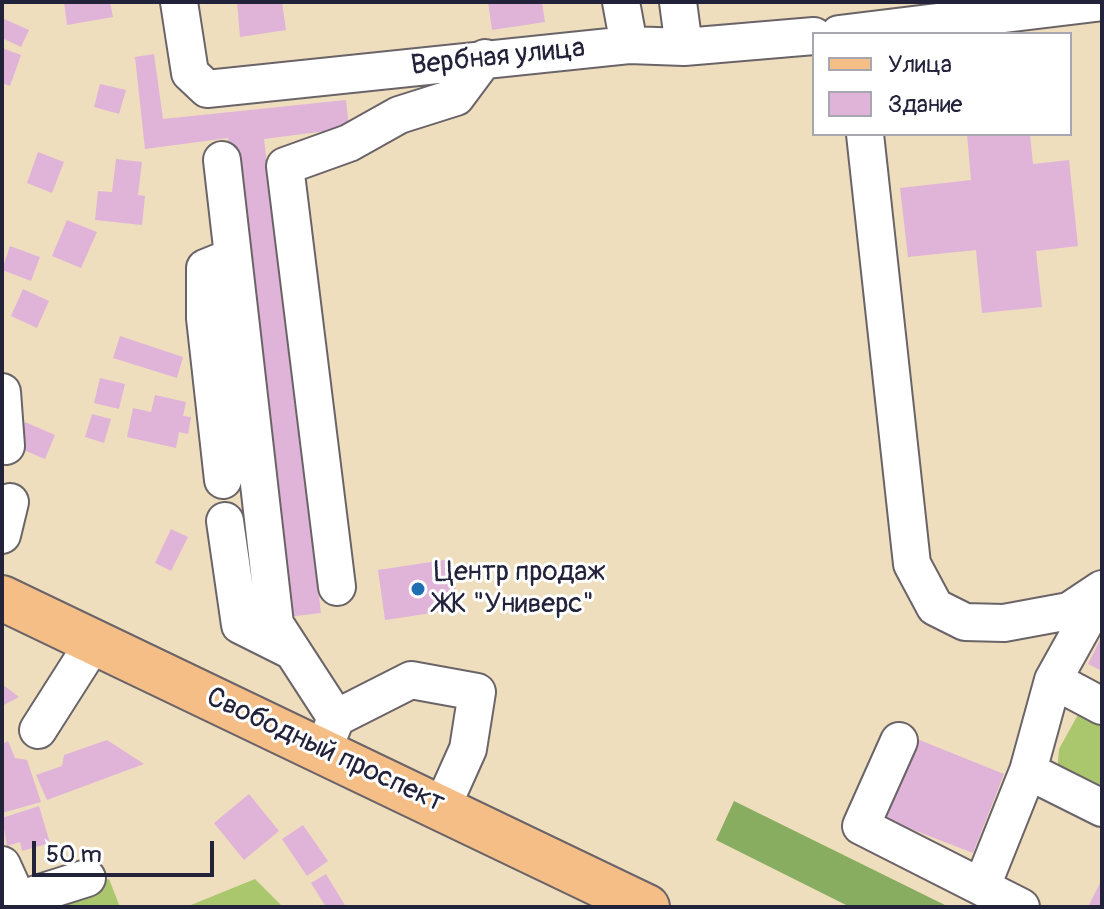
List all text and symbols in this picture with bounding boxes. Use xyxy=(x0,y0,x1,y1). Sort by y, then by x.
street label: Вербная улица xyxy=(409,32,587,84)
legend xyxy=(812,32,1072,136)
text: Улица xyxy=(888,50,952,79)
text: Здание xyxy=(888,90,962,119)
place label: Центр продаж ЖК "Универс" xyxy=(434,556,605,622)
marker: Центр продаж ЖК "Универс" xyxy=(409,580,427,598)
street label: Свободный проспект xyxy=(201,681,449,821)
scale bar xyxy=(36,825,218,875)
text: 50 m xyxy=(46,840,102,869)

